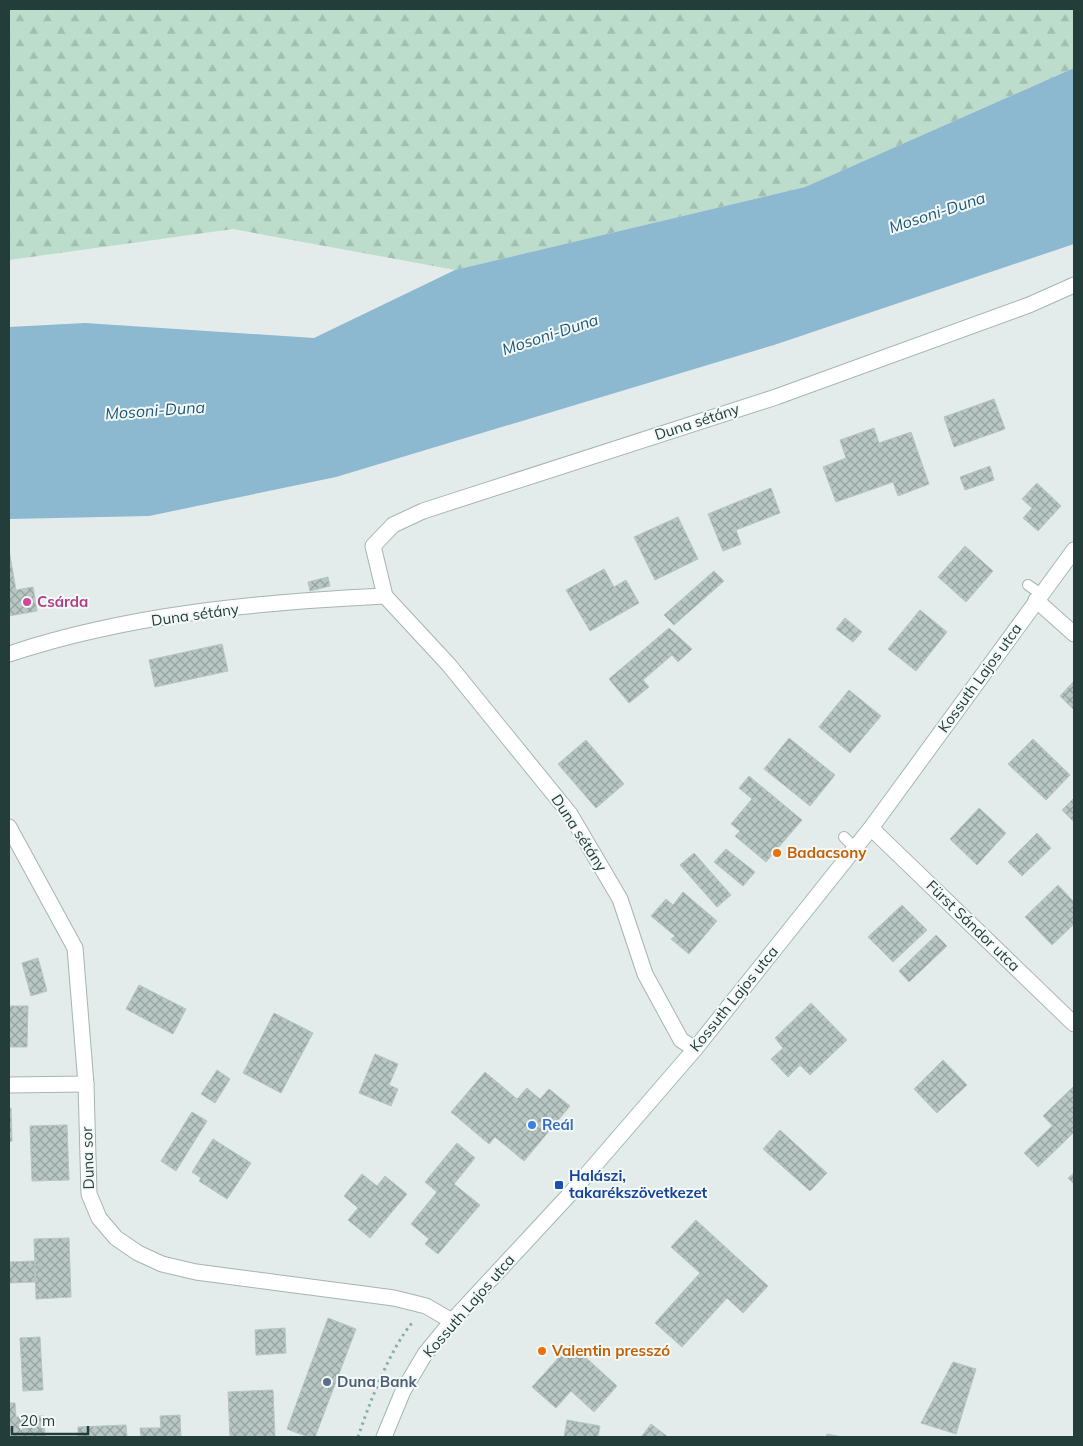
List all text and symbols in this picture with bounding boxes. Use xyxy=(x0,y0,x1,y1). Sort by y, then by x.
water label: Mosoni-Duna xyxy=(886,187,988,237)
water label: Mosoni-Duna xyxy=(499,309,601,359)
water label: Mosoni-Duna xyxy=(104,397,206,423)
street label: Duna sétány xyxy=(652,399,742,444)
place label: Csárda xyxy=(37,592,88,611)
marker: Csárda xyxy=(21,596,33,608)
street label: Duna sétány xyxy=(150,599,240,630)
street label: Kossuth Lajos utca xyxy=(934,619,1026,736)
street label: Duna sétány xyxy=(547,791,611,875)
place label: Badacsony xyxy=(787,843,867,862)
marker: Badacsony xyxy=(771,847,783,859)
street label: Fürst Sándor utca xyxy=(922,876,1024,975)
street label: Kossuth Lajos utca xyxy=(685,942,782,1055)
place label: Reál xyxy=(542,1115,574,1134)
marker: Reál xyxy=(526,1119,538,1131)
street label: Duna sor xyxy=(77,1126,98,1190)
place label: Halászi, takarékszövetkezet xyxy=(569,1166,708,1202)
marker: Halászi, takarékszövetkezet xyxy=(553,1179,565,1191)
street label: Kossuth Lajos utca xyxy=(419,1250,519,1361)
place label: Valentin presszó xyxy=(551,1341,670,1360)
marker: Valentin presszó xyxy=(536,1345,548,1357)
place label: Duna Bank xyxy=(337,1372,418,1391)
marker: Duna Bank xyxy=(321,1376,333,1388)
scale bar xyxy=(12,1404,89,1436)
text: 20 m xyxy=(20,1411,55,1430)

